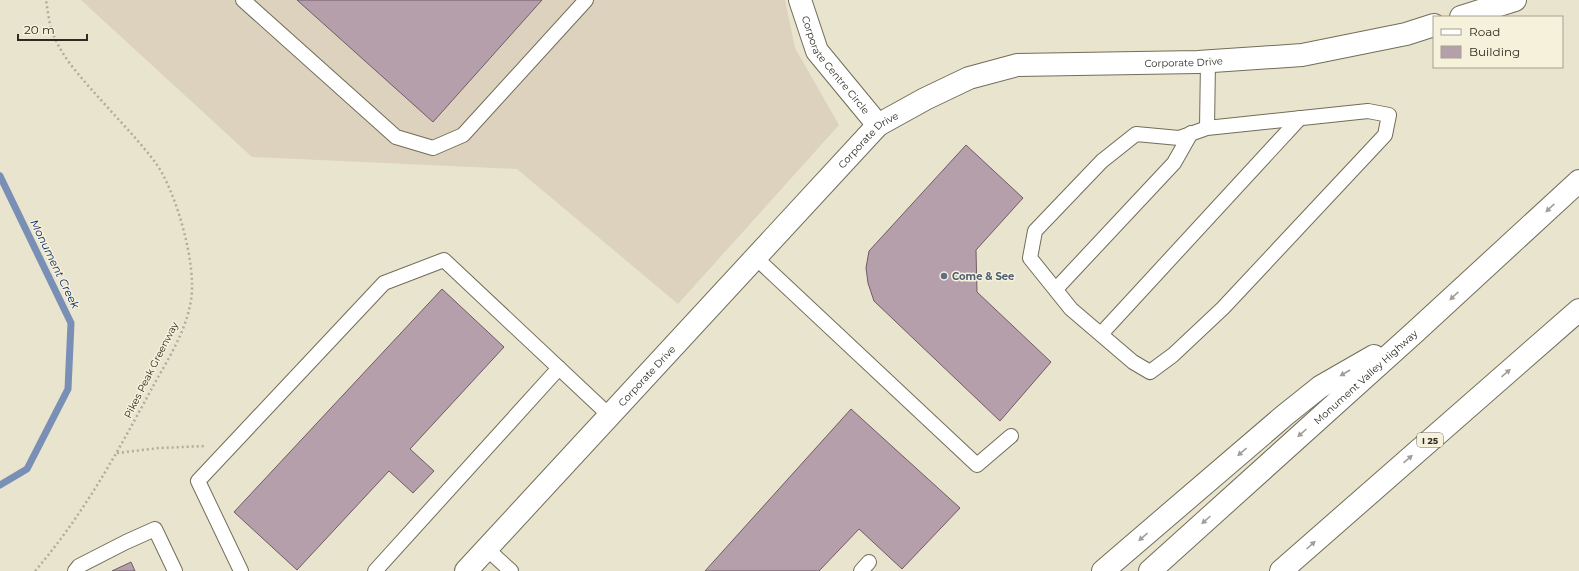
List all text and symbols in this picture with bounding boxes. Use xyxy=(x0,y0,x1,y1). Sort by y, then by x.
street label: Corporate Centre Circle xyxy=(799,14,873,116)
scale bar xyxy=(18,16,87,42)
legend xyxy=(1433,16,1563,68)
text: 20 m xyxy=(24,22,55,37)
text: Road xyxy=(1469,24,1500,39)
text: Building xyxy=(1469,44,1520,59)
street label: Corporate Drive xyxy=(1144,54,1223,69)
street label: Corporate Drive xyxy=(835,109,900,171)
one-way arrow xyxy=(1545,203,1555,212)
water label: Monument Creek xyxy=(27,217,83,311)
place label: Come & See xyxy=(952,270,1014,283)
marker: Come & See xyxy=(939,271,949,281)
one-way arrow xyxy=(1449,291,1460,300)
street label: Pikes Peak Greenway xyxy=(121,319,181,420)
street label: Monument Valley Highway xyxy=(1311,326,1420,427)
street label: Corporate Drive xyxy=(615,342,678,409)
one-way arrow xyxy=(1500,369,1511,378)
one-way arrow xyxy=(1339,370,1351,377)
one-way arrow xyxy=(1297,429,1308,438)
road number: I 25 xyxy=(1417,433,1443,447)
one-way arrow xyxy=(1237,447,1247,457)
one-way arrow xyxy=(1403,454,1413,463)
one-way arrow xyxy=(1201,516,1211,525)
one-way arrow xyxy=(1138,532,1149,541)
one-way arrow xyxy=(1306,541,1315,550)

